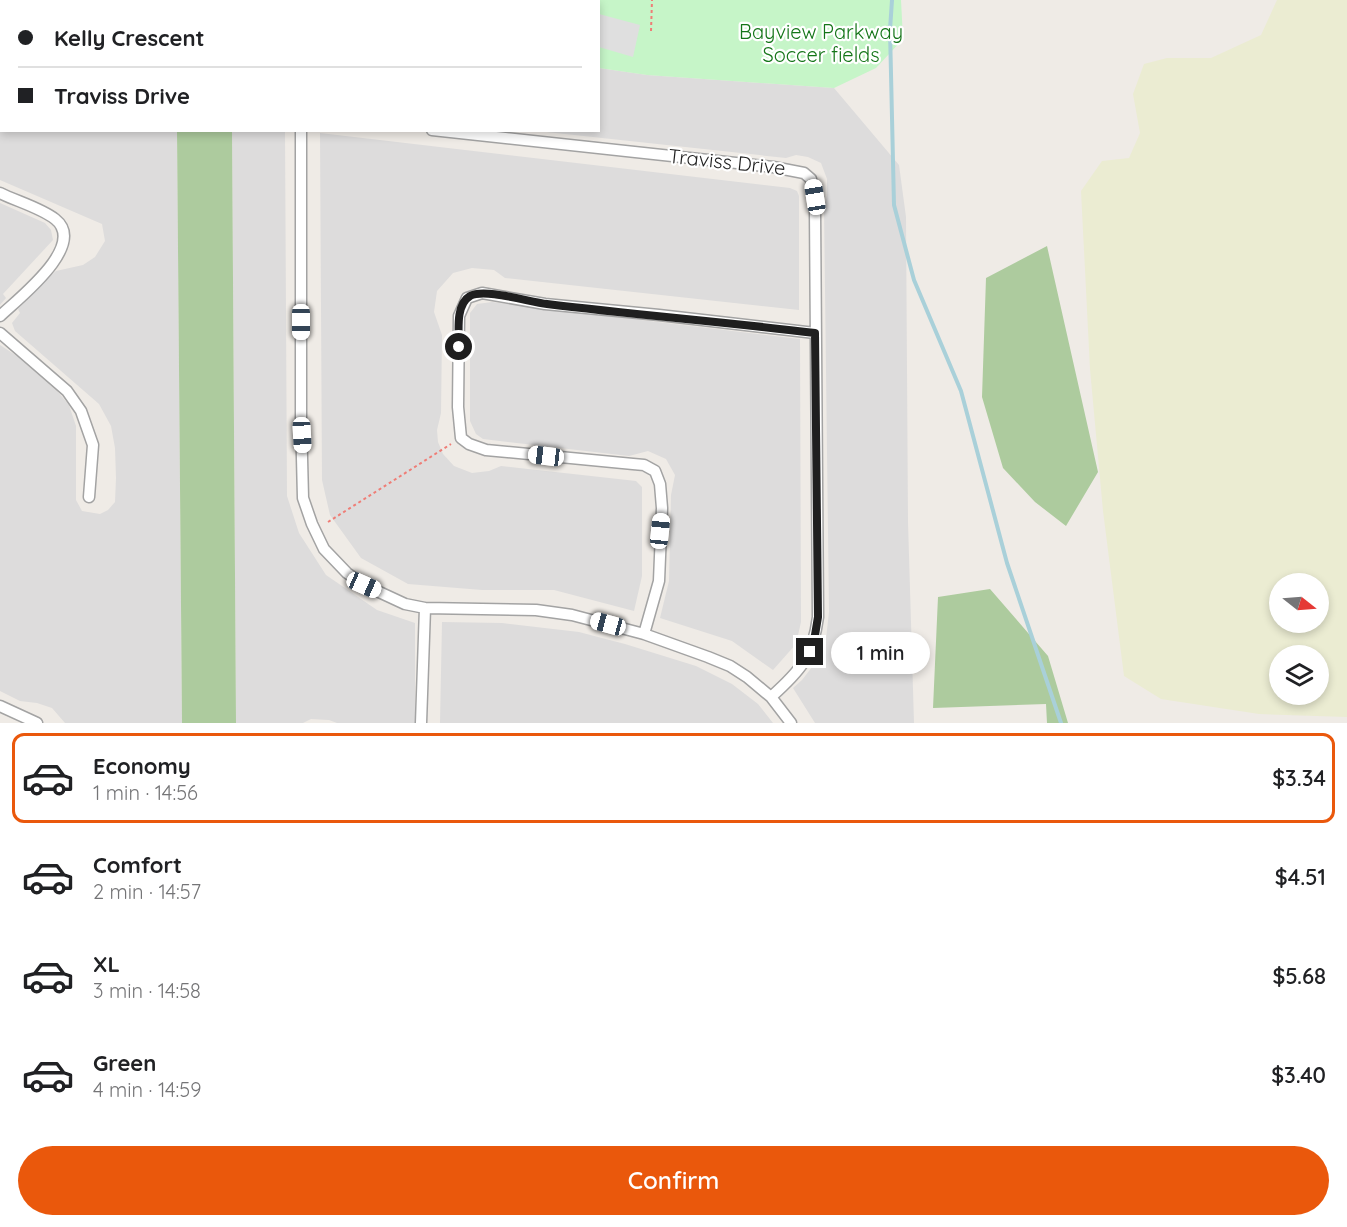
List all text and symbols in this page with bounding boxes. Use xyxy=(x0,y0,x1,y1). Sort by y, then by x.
park label: Bayview Parkway Soccer fields xyxy=(739,19,903,67)
text: Kelly Crescent xyxy=(54,24,205,52)
text: Traviss Drive xyxy=(54,82,190,110)
street label: Traviss Drive xyxy=(667,143,787,180)
car xyxy=(803,178,827,216)
car xyxy=(292,304,310,340)
route start xyxy=(445,333,472,360)
car xyxy=(292,417,312,453)
car xyxy=(527,445,565,467)
car xyxy=(649,512,671,550)
car xyxy=(344,569,384,601)
north arrow xyxy=(1269,573,1329,633)
map controls xyxy=(1269,573,1329,705)
car xyxy=(588,611,628,637)
callout: 1 min xyxy=(831,631,930,673)
route end xyxy=(796,638,823,665)
text: 1 min xyxy=(857,640,904,665)
button: layers xyxy=(1269,645,1329,705)
icon: car xyxy=(21,751,75,805)
text: Economy xyxy=(93,752,191,780)
text: $3.34 xyxy=(1272,764,1326,792)
text: 1 min · 14:56 xyxy=(93,780,198,805)
icon: car xyxy=(21,850,75,904)
text: Comfort xyxy=(93,851,182,879)
text: $4.51 xyxy=(1275,863,1326,891)
text: 2 min · 14:57 xyxy=(93,879,201,904)
icon: car xyxy=(21,949,75,1003)
text: XL xyxy=(93,950,120,978)
text: $5.68 xyxy=(1272,962,1326,990)
text: 3 min · 14:58 xyxy=(93,978,201,1003)
icon: car xyxy=(21,1048,75,1102)
text: Green xyxy=(93,1049,156,1077)
text: $3.40 xyxy=(1271,1061,1326,1089)
text: 4 min · 14:59 xyxy=(93,1077,201,1102)
button: Confirm xyxy=(18,1146,1329,1215)

